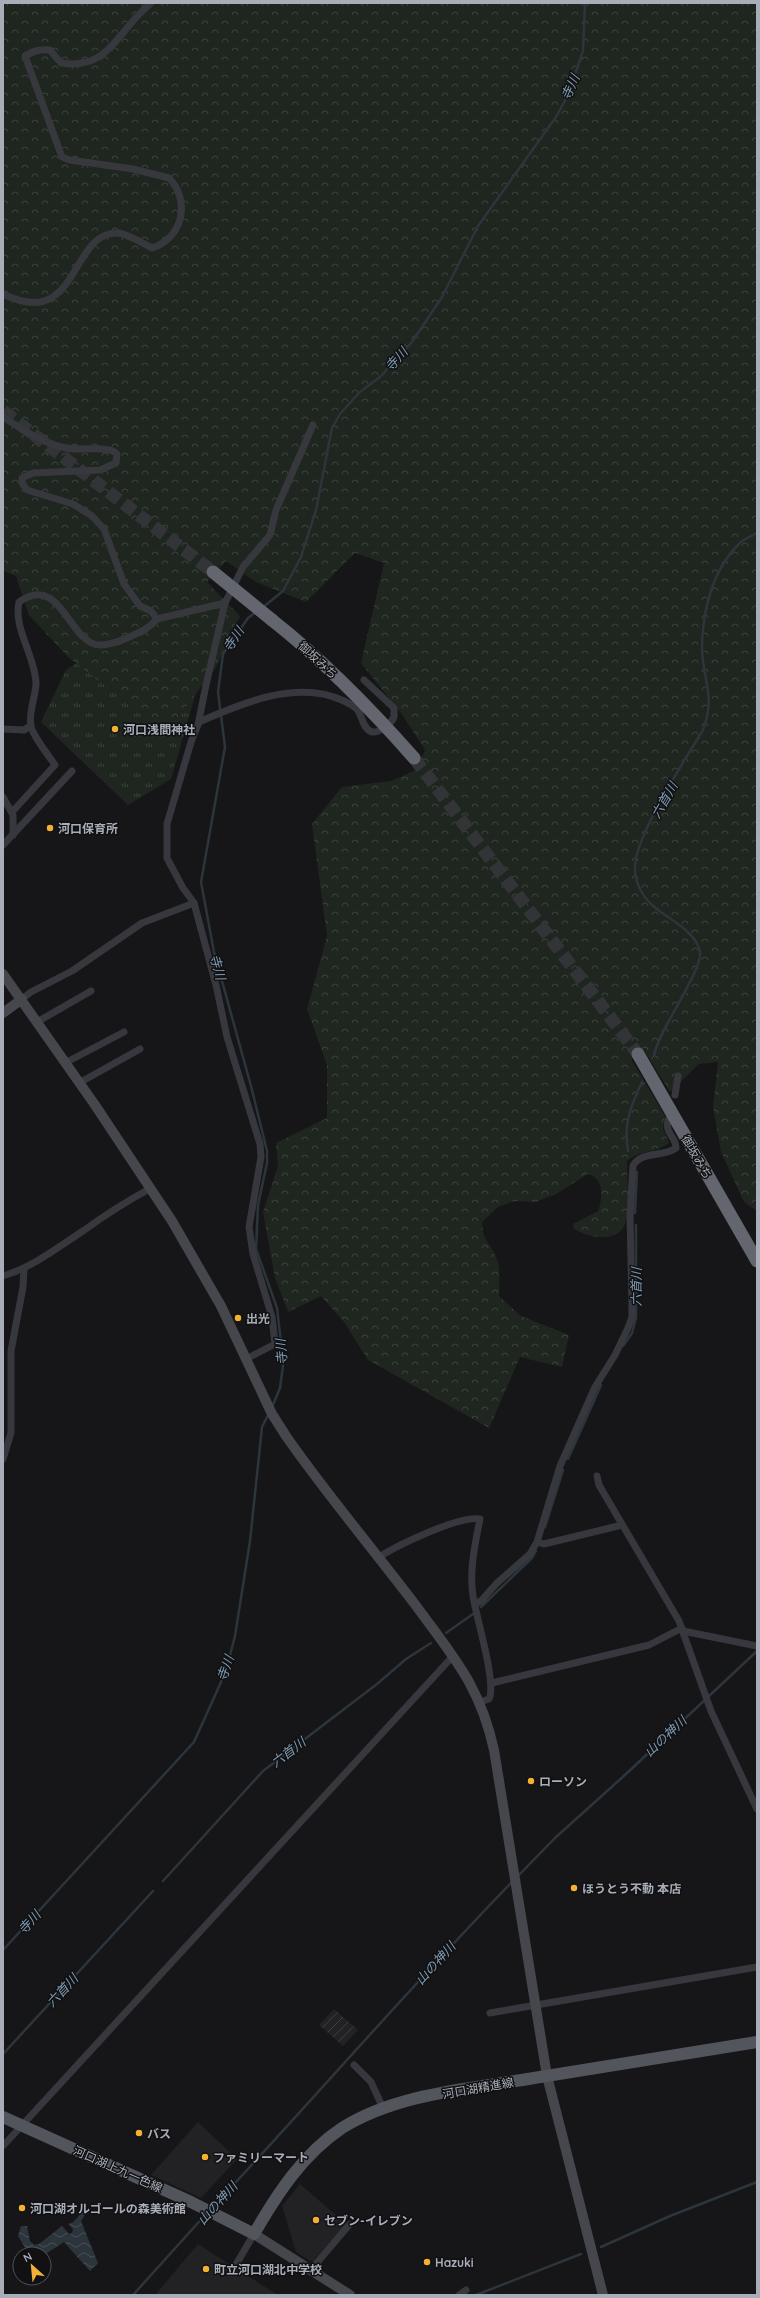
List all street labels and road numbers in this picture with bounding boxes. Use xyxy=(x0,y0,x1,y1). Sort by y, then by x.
street label: 御坂みち xyxy=(295,638,341,682)
street label: 御坂みち xyxy=(679,1132,715,1182)
street label: 河口湖精進線 xyxy=(441,2074,515,2102)
street label: 河口湖上九一色線 xyxy=(71,2143,165,2195)

